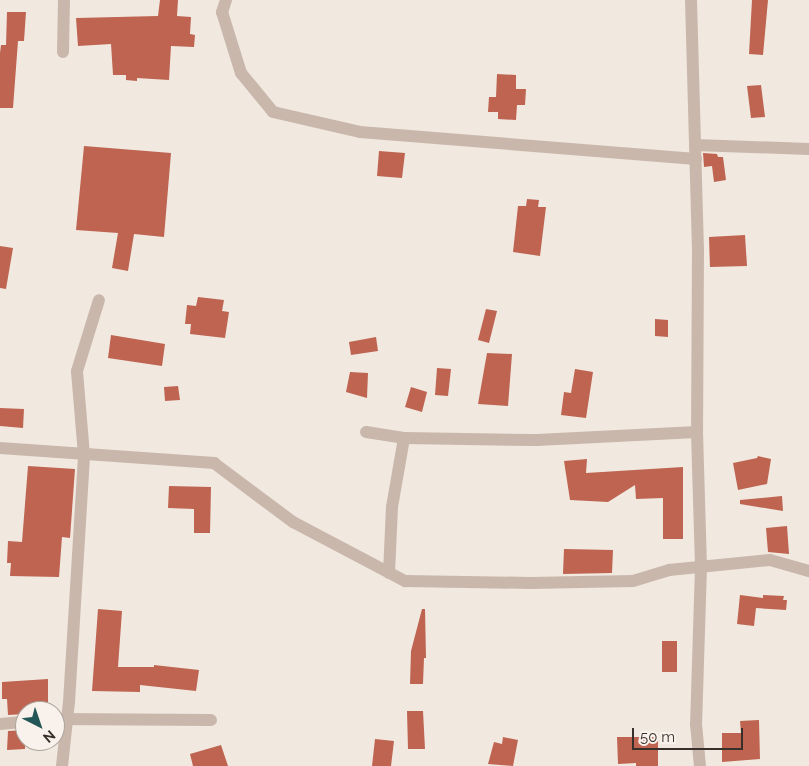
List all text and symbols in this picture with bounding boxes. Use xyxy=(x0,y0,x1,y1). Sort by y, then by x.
north arrow xyxy=(15,701,65,751)
scale bar xyxy=(634,718,745,750)
text: N xyxy=(40,727,58,746)
text: 50 m xyxy=(640,728,675,746)

